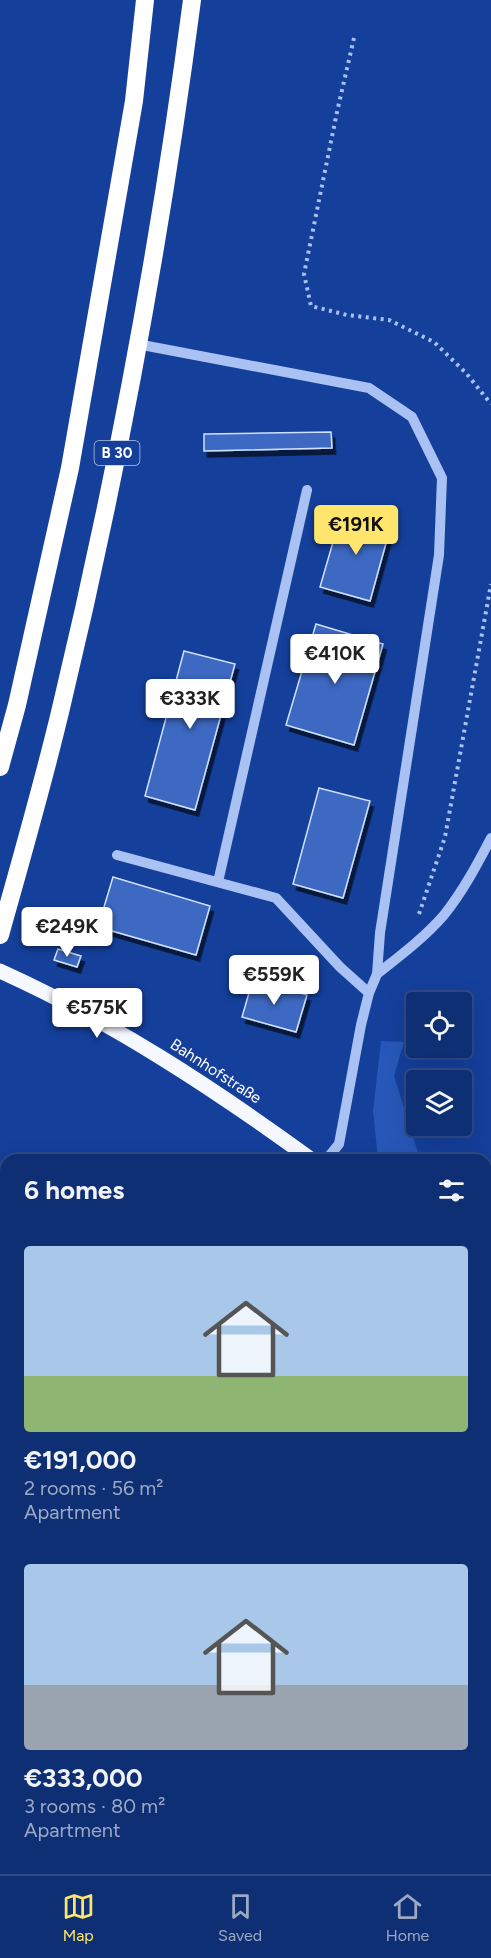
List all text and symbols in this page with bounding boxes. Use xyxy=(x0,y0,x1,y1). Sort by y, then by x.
road number: B 30 xyxy=(94,441,140,465)
pin: €191K xyxy=(314,505,398,556)
text: €191K xyxy=(328,512,384,536)
pin: €410K xyxy=(293,634,377,685)
text: €410K xyxy=(304,641,366,665)
pin: €333K xyxy=(148,679,232,730)
text: €333K xyxy=(160,686,220,710)
pin: €249K xyxy=(25,907,109,958)
text: €249K xyxy=(35,914,99,938)
pin: €559K xyxy=(232,955,316,1006)
text: €559K xyxy=(243,962,305,986)
pin: €575K xyxy=(55,988,139,1039)
map controls xyxy=(406,992,472,1136)
button: locate xyxy=(406,992,472,1058)
text: €575K xyxy=(66,995,128,1019)
street label: Bahnhofstraße xyxy=(167,1035,265,1108)
button: layers xyxy=(406,1070,472,1136)
text: 6 homes xyxy=(24,1174,124,1206)
icon: filters xyxy=(435,1174,468,1207)
icon: home xyxy=(192,1285,300,1393)
text: €191,000 xyxy=(24,1444,136,1476)
text: 2 rooms · 56 m² xyxy=(24,1476,163,1500)
text: Apartment xyxy=(24,1500,121,1524)
icon: home xyxy=(192,1603,300,1711)
text: €333,000 xyxy=(24,1762,143,1794)
text: 3 rooms · 80 m² xyxy=(24,1794,165,1818)
text: Apartment xyxy=(24,1818,121,1842)
tab: Map xyxy=(62,1890,95,1945)
tab: Saved xyxy=(218,1890,262,1945)
tab: Home xyxy=(386,1890,429,1945)

